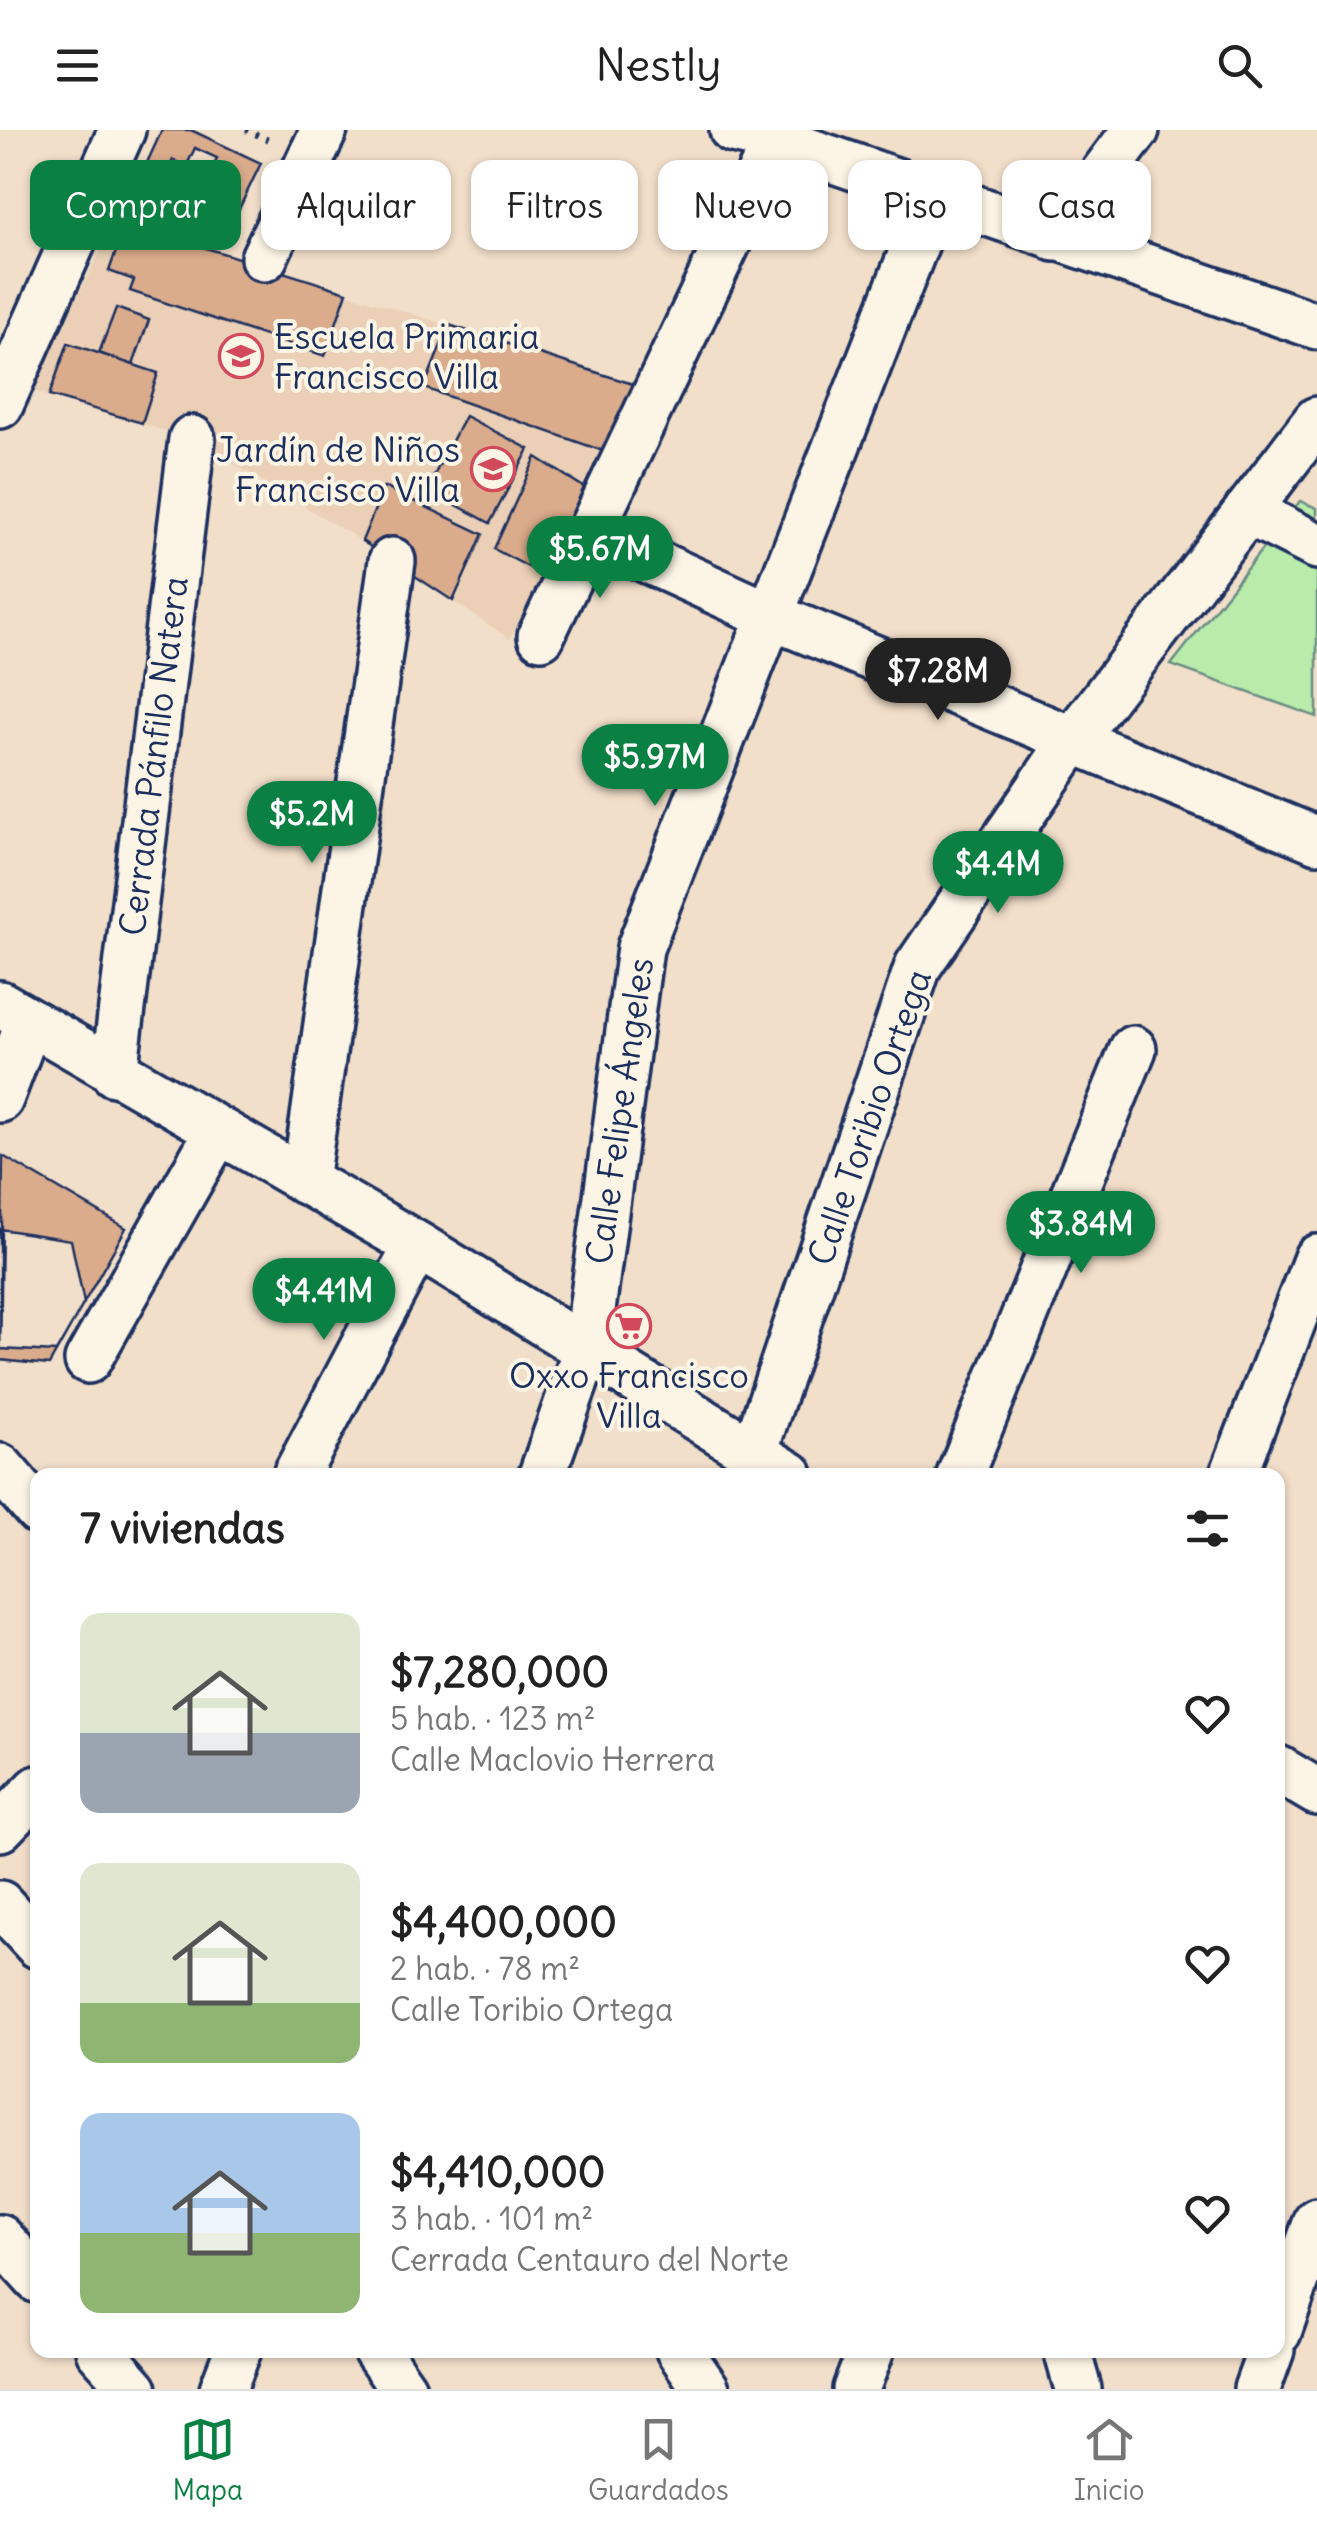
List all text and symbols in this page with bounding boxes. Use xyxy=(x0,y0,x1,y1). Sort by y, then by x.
text: Nestly xyxy=(595,37,722,93)
icon: menu xyxy=(50,38,105,93)
icon: search xyxy=(1212,38,1267,93)
chip: Comprar xyxy=(30,160,241,250)
chip: Alquilar xyxy=(261,160,451,250)
chip: Filtros xyxy=(471,160,638,250)
chip: Nuevo xyxy=(658,160,828,250)
chip: Piso xyxy=(848,160,982,250)
chip: Casa xyxy=(1002,160,1151,250)
place label: Escuela Primaria Francisco Villa xyxy=(274,314,540,398)
school or university icon: Escuela Primaria Francisco Villa xyxy=(218,333,264,379)
place label: Jardín de Niños Francisco Villa xyxy=(216,427,460,511)
school or university icon: Jardín de Niños Francisco Villa xyxy=(470,446,516,492)
pin: $5.67M xyxy=(519,516,681,601)
text: $5.67M xyxy=(549,528,651,569)
street label: Cerrada Pánfilo Natera xyxy=(109,574,197,938)
pin: $7.28M xyxy=(857,638,1019,723)
text: $7.28M xyxy=(887,650,989,691)
pin: $5.97M xyxy=(574,724,736,809)
text: $5.97M xyxy=(604,736,706,777)
pin: $5.2M xyxy=(242,781,382,866)
text: $5.2M xyxy=(269,793,355,834)
pin: $4.4M xyxy=(928,831,1068,916)
text: $4.4M xyxy=(955,843,1041,884)
street label: Calle Felipe Ángeles xyxy=(576,955,662,1267)
street label: Calle Toribio Ortega xyxy=(798,963,940,1271)
pin: $3.84M xyxy=(1000,1191,1162,1276)
text: $3.84M xyxy=(1028,1203,1134,1244)
pin: $4.41M xyxy=(243,1258,405,1343)
text: $4.41M xyxy=(274,1270,374,1311)
supermarket icon: Oxxo Francisco Villa xyxy=(606,1303,652,1349)
place label: Oxxo Francisco Villa xyxy=(509,1353,749,1437)
icon: filters xyxy=(1180,1501,1235,1556)
text: 7 viviendas xyxy=(80,1502,285,1554)
text: $7,280,000 xyxy=(390,1646,609,1698)
icon: home xyxy=(160,1653,280,1773)
icon: heart xyxy=(1180,1686,1235,1741)
text: 5 hab. · 123 m² xyxy=(390,1698,595,1739)
text: Calle Maclovio Herrera xyxy=(390,1739,715,1780)
text: $4,400,000 xyxy=(390,1896,617,1948)
icon: home xyxy=(160,1903,280,2023)
icon: heart xyxy=(1180,1936,1235,1991)
text: 2 hab. · 78 m² xyxy=(390,1948,580,1989)
text: Calle Toribio Ortega xyxy=(390,1989,673,2030)
text: $4,410,000 xyxy=(390,2146,605,2198)
icon: home xyxy=(160,2153,280,2273)
icon: heart xyxy=(1180,2186,1235,2241)
text: 3 hab. · 101 m² xyxy=(390,2198,593,2239)
text: Cerrada Centauro del Norte xyxy=(390,2239,789,2280)
tab: Mapa xyxy=(172,2412,243,2508)
tab: Guardados xyxy=(588,2412,729,2508)
tab: Inicio xyxy=(1074,2412,1144,2508)

